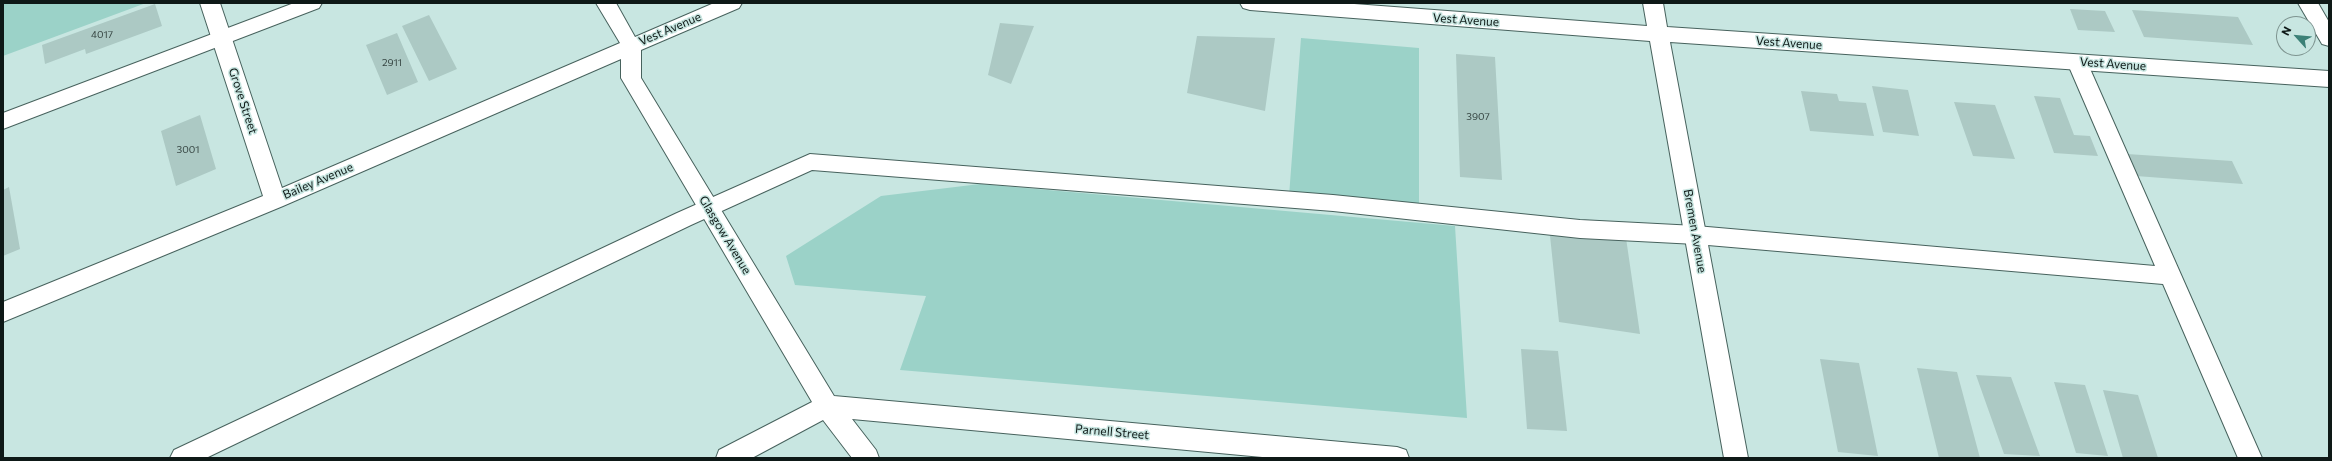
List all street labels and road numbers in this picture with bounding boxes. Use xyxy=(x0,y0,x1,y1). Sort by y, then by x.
street label: Vest Avenue xyxy=(637,9,703,49)
street label: Vest Avenue xyxy=(1432,11,1500,29)
street label: Vest Avenue xyxy=(1755,34,1823,52)
street label: Vest Avenue xyxy=(2079,55,2147,73)
street label: Grove Street xyxy=(226,66,260,136)
street label: Bailey Avenue xyxy=(281,160,355,202)
street label: Bremen Avenue xyxy=(1681,188,1709,274)
street label: Glasgow Avenue xyxy=(696,193,754,277)
street label: Parnell Street xyxy=(1074,422,1150,442)

